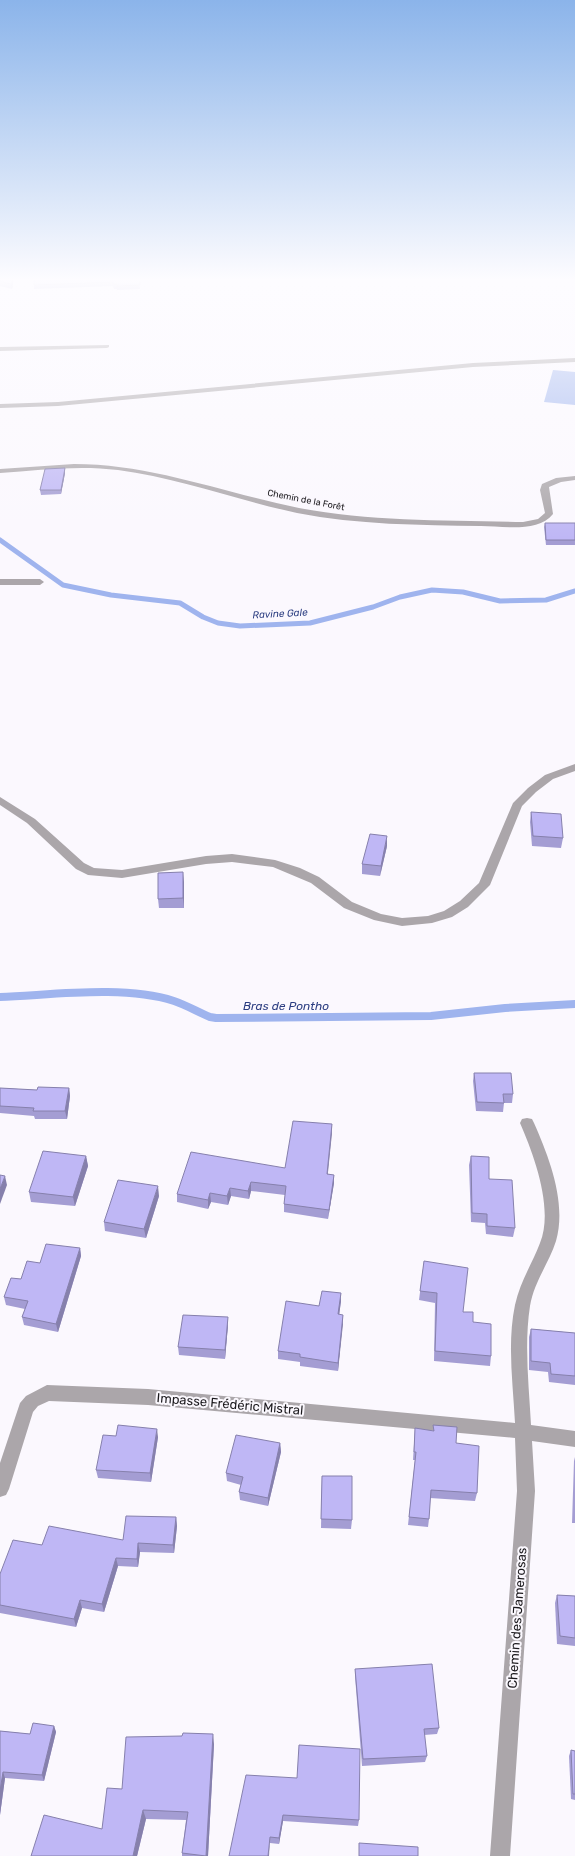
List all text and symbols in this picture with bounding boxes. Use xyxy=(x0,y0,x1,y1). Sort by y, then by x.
street label: Chemin de la Forêt xyxy=(267,488,346,512)
water label: Ravine Gale xyxy=(252,607,308,621)
water label: Bras de Pontho xyxy=(243,999,329,1013)
street label: Impasse Frédéric Mistral xyxy=(156,1390,304,1418)
street label: Chemin des Jamerosas xyxy=(505,1547,529,1689)

